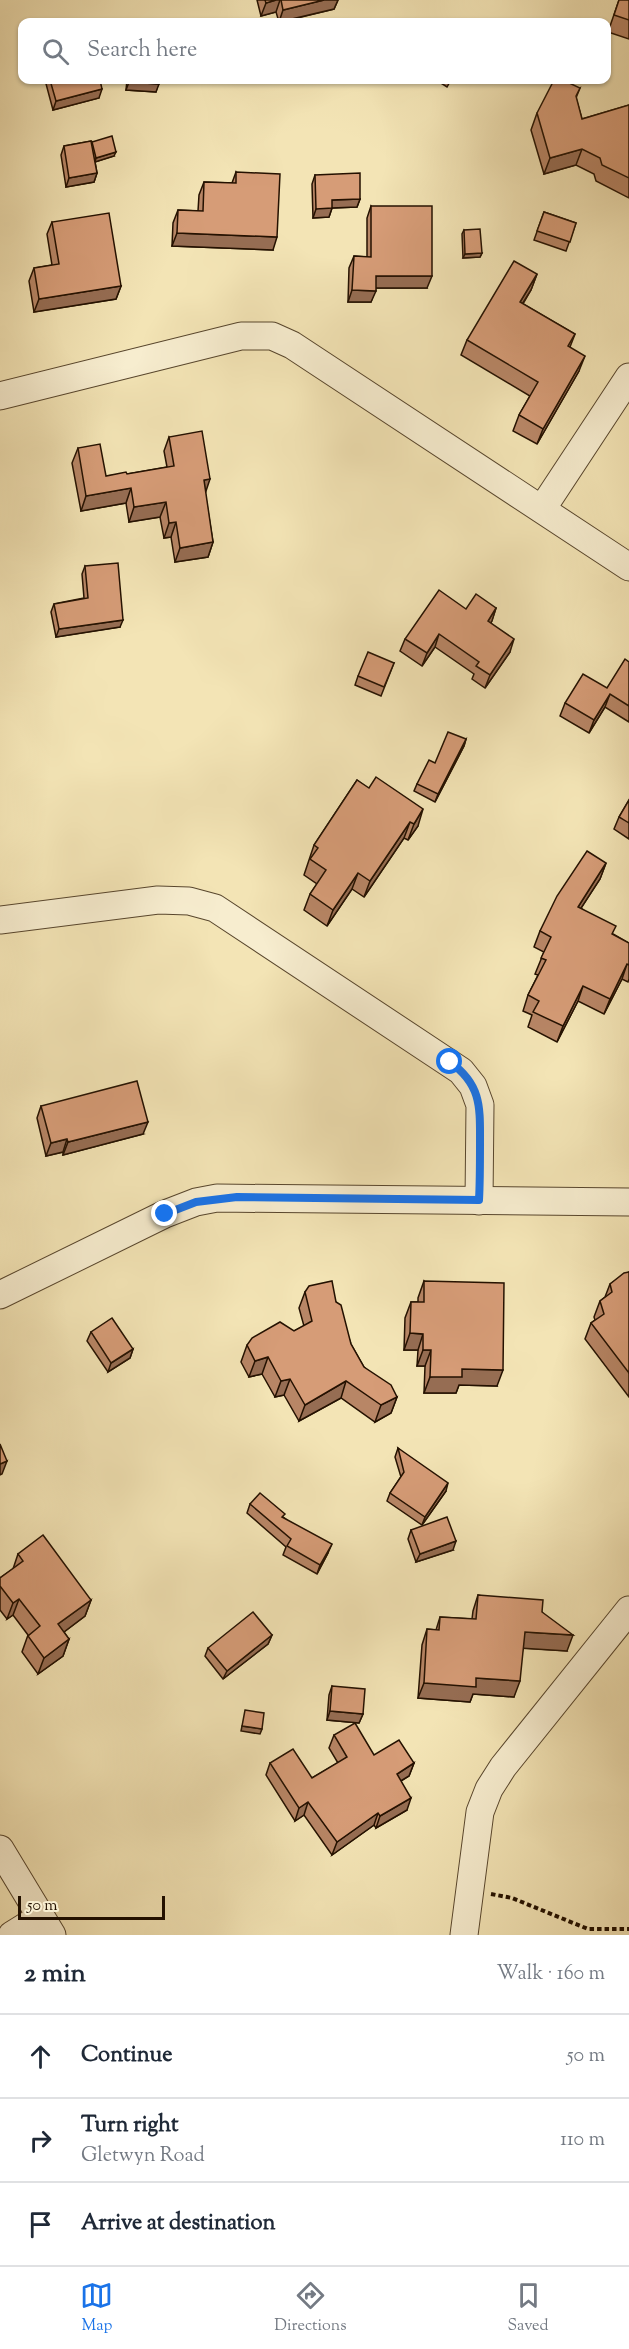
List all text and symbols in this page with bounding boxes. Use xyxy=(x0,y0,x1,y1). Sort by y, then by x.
search box xyxy=(18,18,611,84)
icon: search xyxy=(39,35,72,68)
text: Search here xyxy=(87,35,197,67)
route start xyxy=(436,1048,462,1074)
route end xyxy=(151,1200,177,1226)
scale bar xyxy=(18,1893,165,1920)
text: 50 m xyxy=(27,1895,58,1918)
text: 2 min xyxy=(24,1956,86,1993)
text: Walk · 160 m xyxy=(496,1960,605,1989)
icon: ahead xyxy=(24,2040,57,2073)
text: Continue xyxy=(81,2040,172,2072)
text: 50 m xyxy=(567,2042,605,2071)
text: Turn right xyxy=(81,2110,178,2142)
icon: right xyxy=(24,2124,57,2157)
text: 110 m xyxy=(560,2126,605,2155)
text: Gletwyn Road xyxy=(81,2142,205,2171)
icon: arrive xyxy=(24,2208,57,2241)
text: Arrive at destination xyxy=(81,2208,276,2240)
tab: Map xyxy=(80,2279,113,2338)
tab: Directions xyxy=(274,2279,347,2338)
tab: Saved xyxy=(507,2279,549,2338)

